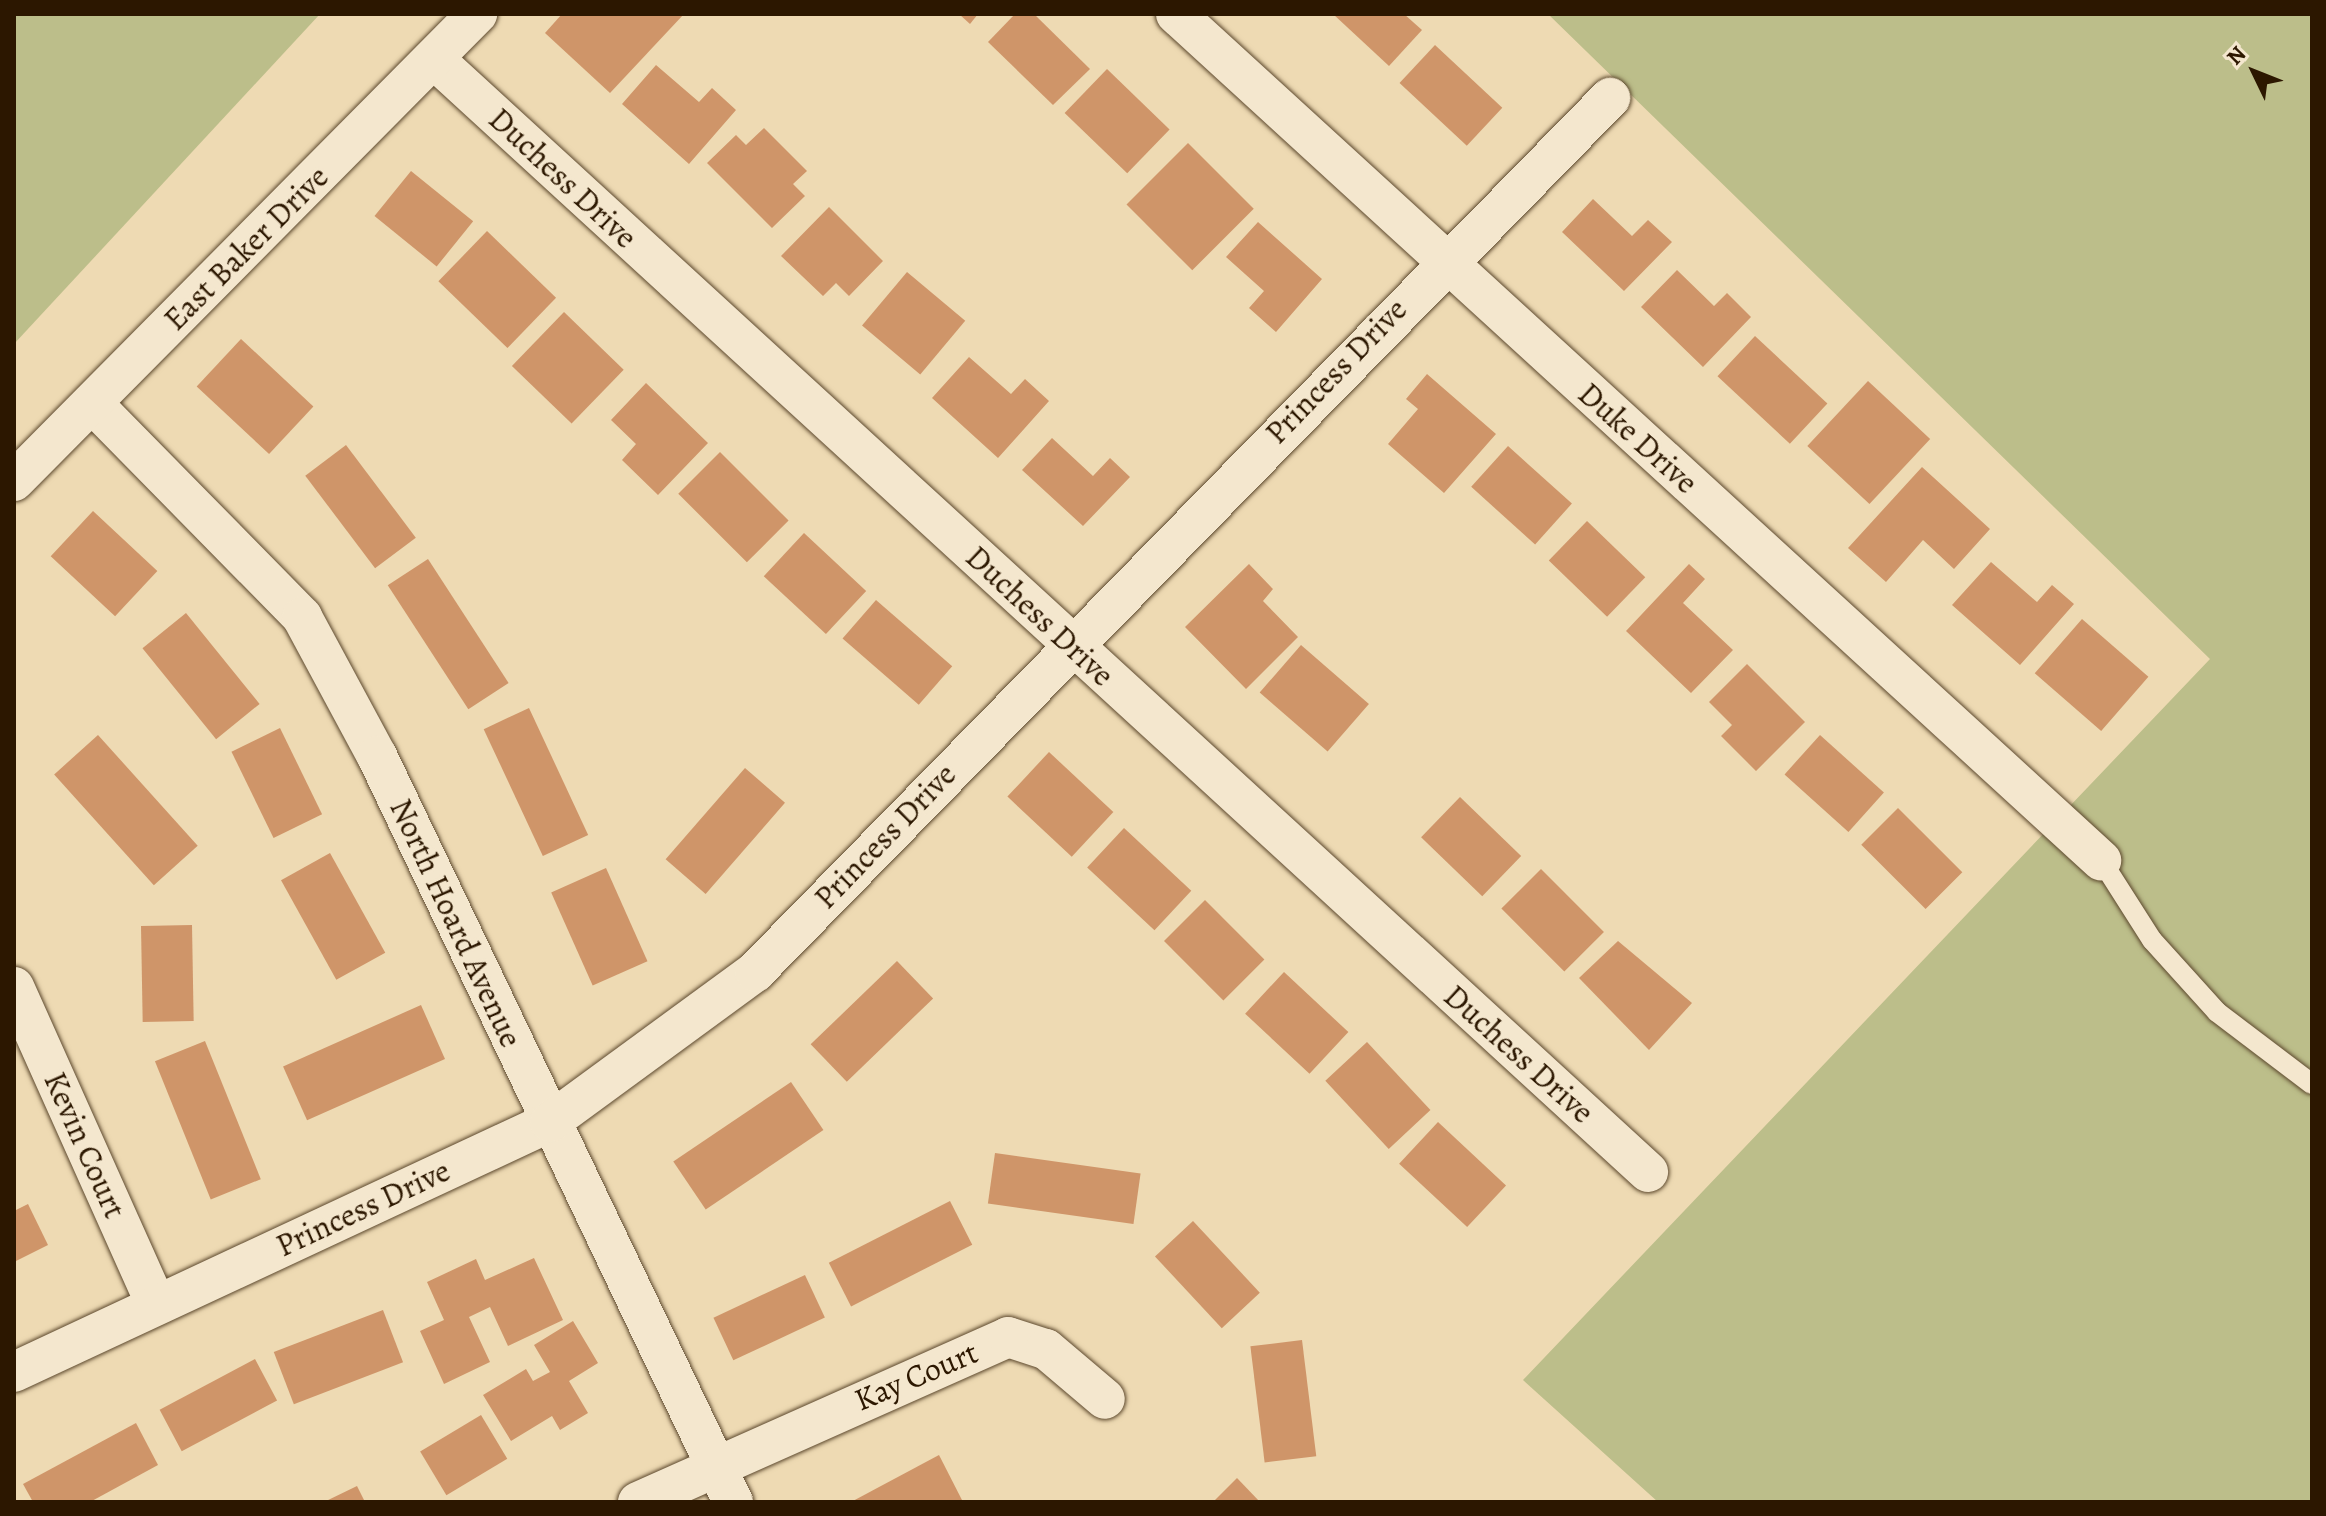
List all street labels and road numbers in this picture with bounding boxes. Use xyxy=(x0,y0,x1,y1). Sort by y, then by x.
street label: Duchess Drive xyxy=(481,100,645,256)
street label: East Baker Drive xyxy=(156,158,336,338)
street label: Princess Drive xyxy=(1257,290,1415,452)
street label: Duke Drive xyxy=(1570,374,1706,502)
street label: Duchess Drive xyxy=(958,538,1122,694)
street label: Princess Drive xyxy=(806,755,964,917)
street label: North Hoard Avenue xyxy=(382,793,530,1053)
street label: Duchess Drive xyxy=(1436,977,1602,1131)
street label: Kevin Court xyxy=(36,1066,134,1224)
street label: Princess Drive xyxy=(270,1151,456,1265)
street label: Kay Court xyxy=(849,1333,983,1419)

